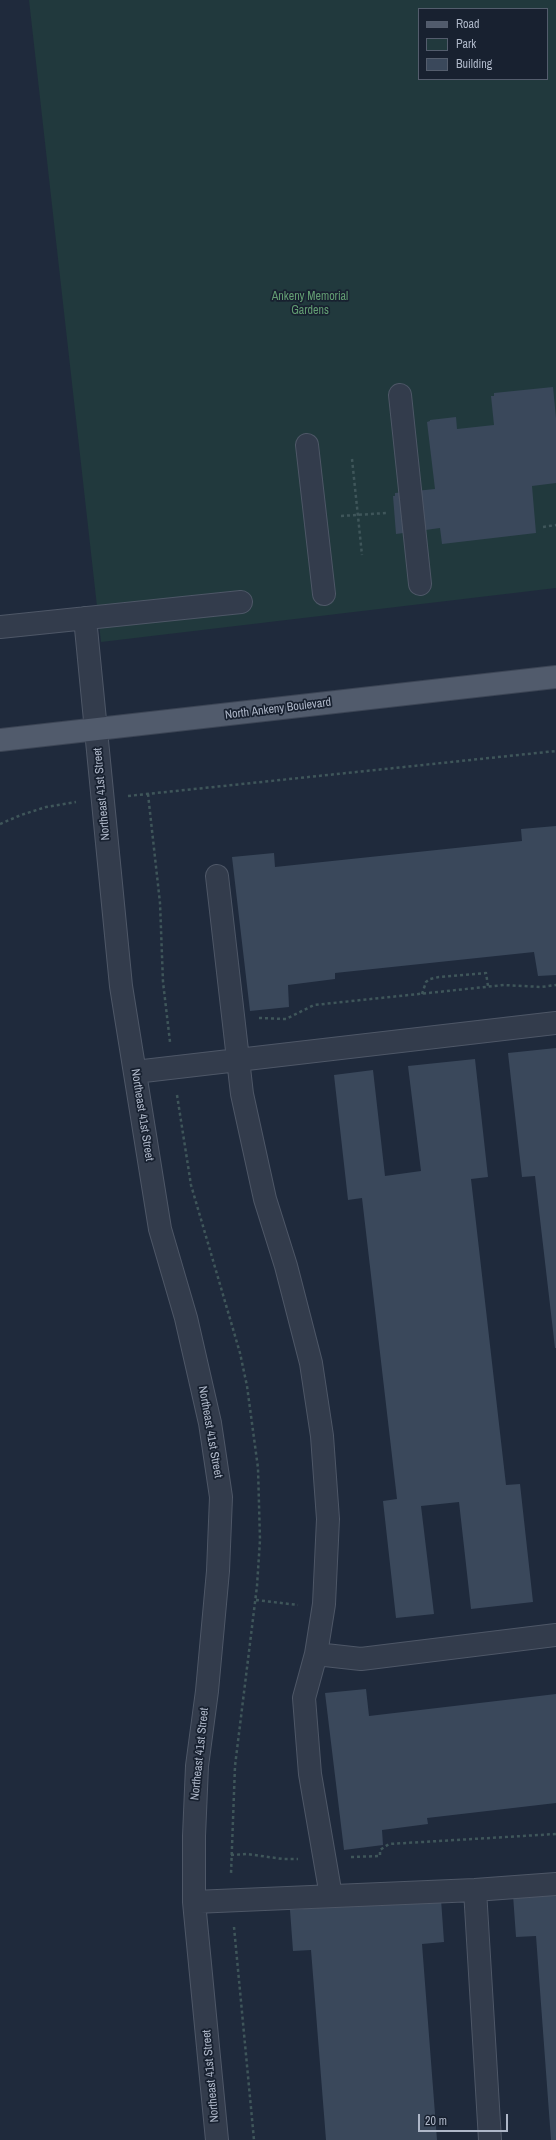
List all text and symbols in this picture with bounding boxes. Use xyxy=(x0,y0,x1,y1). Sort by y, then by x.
legend xyxy=(418,8,548,80)
text: Road xyxy=(456,16,480,32)
text: Park xyxy=(456,36,476,52)
text: Building xyxy=(456,56,492,72)
park label: Ankeny Memorial Gardens xyxy=(272,290,348,318)
street label: North Ankeny Boulevard xyxy=(224,695,332,723)
street label: Northeast 41st Street xyxy=(91,747,113,841)
street label: Northeast 41st Street xyxy=(128,1068,156,1162)
street label: Northeast 41st Street xyxy=(195,1385,225,1479)
street label: Northeast 41st Street xyxy=(188,1707,212,1801)
street label: Northeast 41st Street xyxy=(200,2029,222,2123)
scale bar xyxy=(420,2106,510,2132)
text: 20 m xyxy=(425,2113,447,2129)

